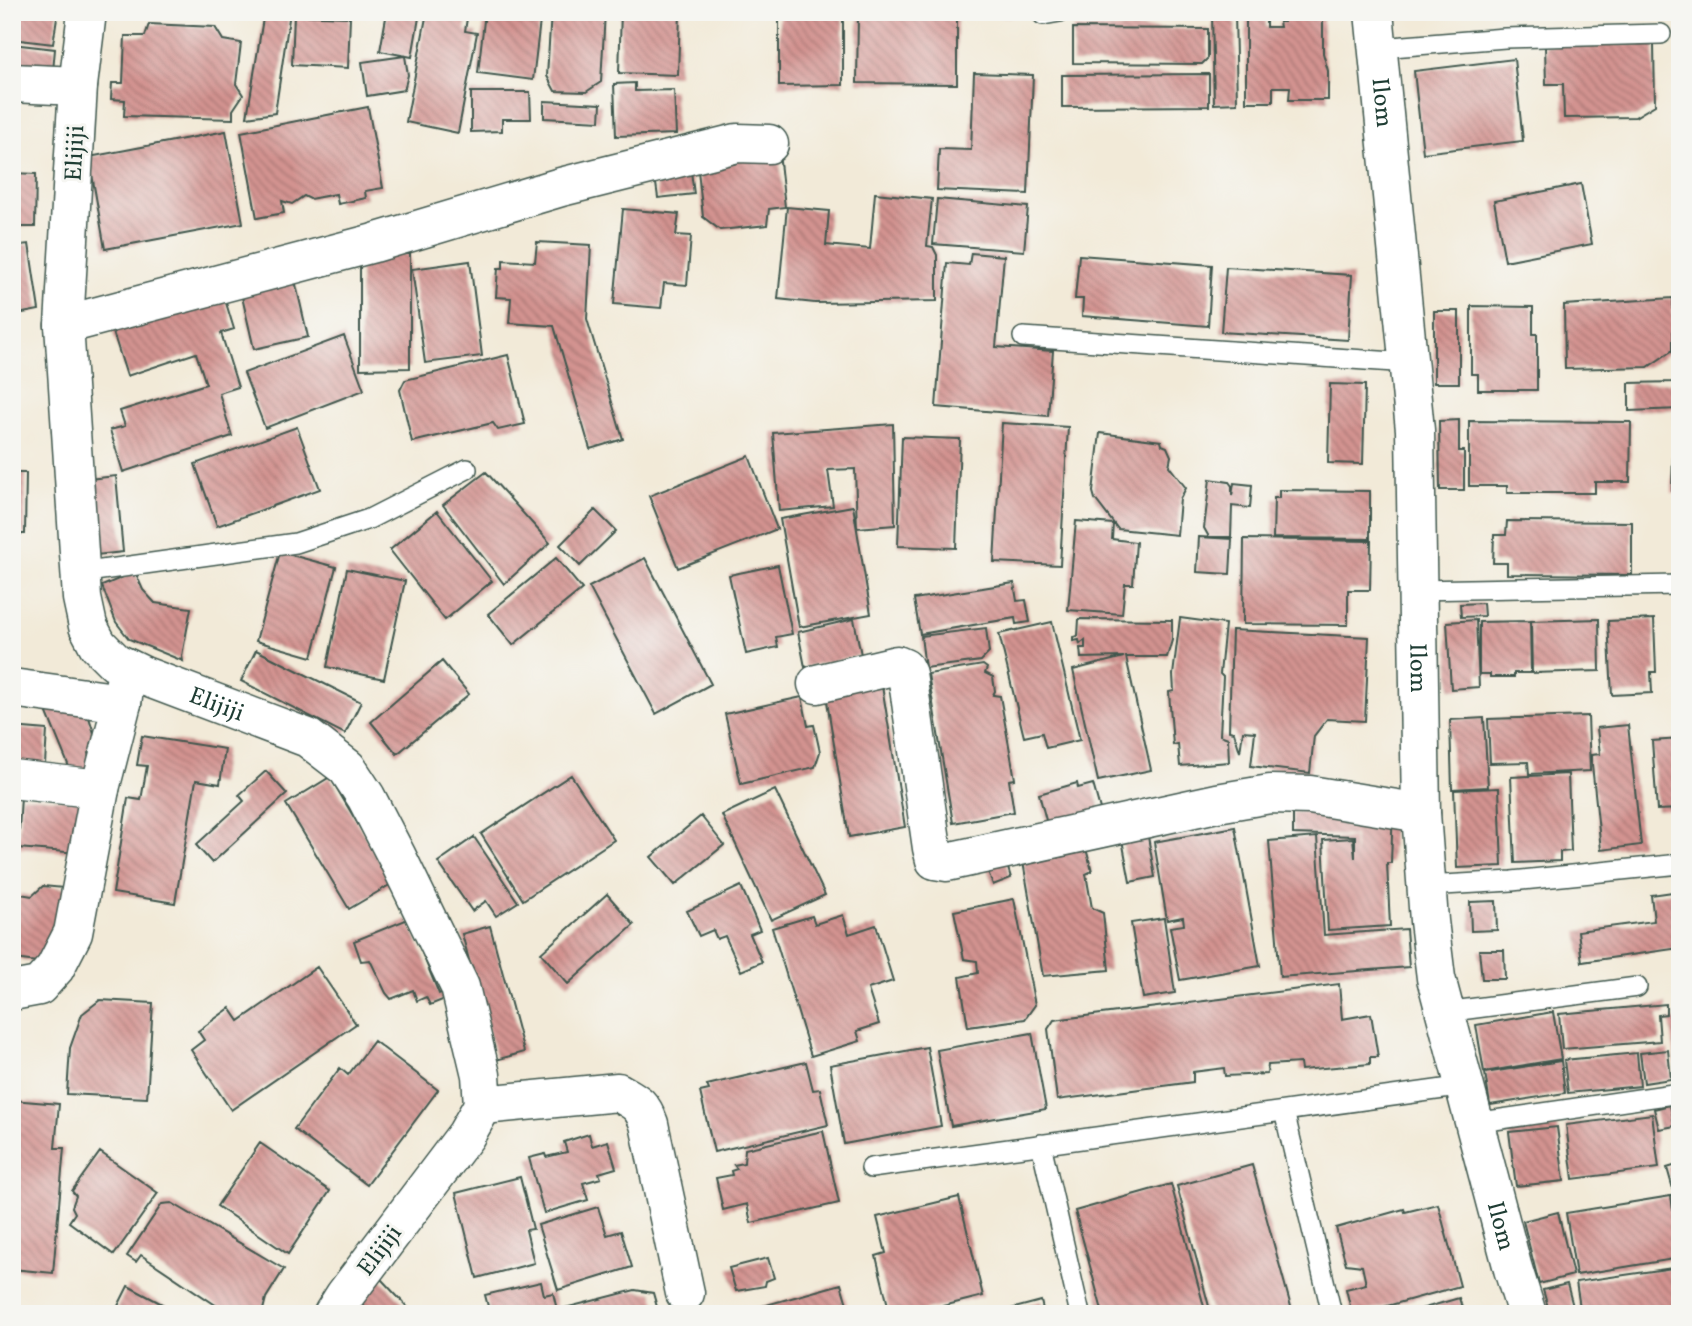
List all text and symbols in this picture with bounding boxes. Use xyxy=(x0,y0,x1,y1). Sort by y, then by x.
street label: Ilom xyxy=(1362,76,1400,129)
street label: Elijiji xyxy=(58,124,94,182)
street label: Ilom xyxy=(1399,643,1434,693)
street label: Elijiji xyxy=(184,680,249,731)
street label: Ilom xyxy=(1477,1198,1522,1255)
street label: Elijiji xyxy=(350,1218,411,1284)

